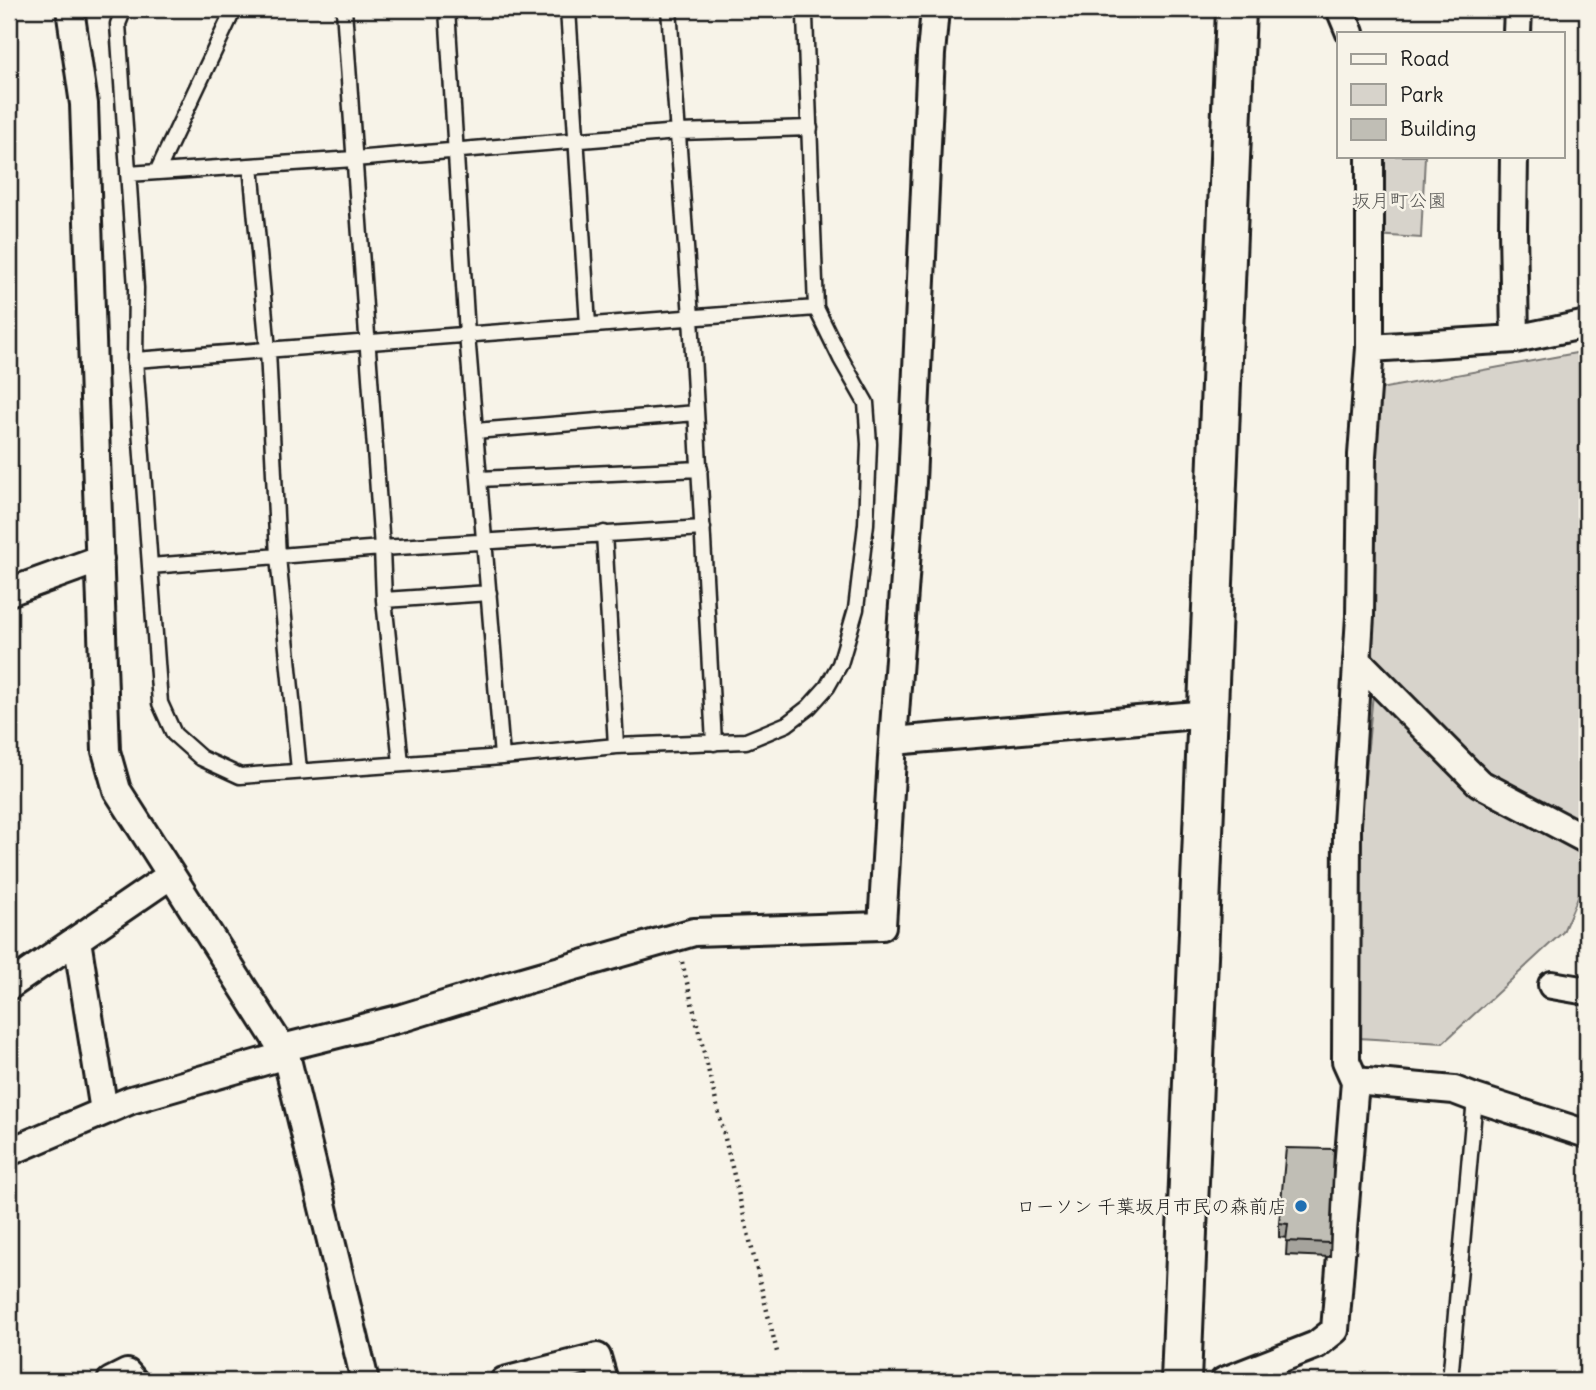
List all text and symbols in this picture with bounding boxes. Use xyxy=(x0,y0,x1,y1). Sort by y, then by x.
legend xyxy=(1337,32,1564,158)
text: Road xyxy=(1400,45,1449,72)
text: Park xyxy=(1400,81,1443,108)
text: Building xyxy=(1400,115,1476,142)
park label: 坂月町公園 xyxy=(1351,188,1447,212)
place label: ローソン 千葉坂月市民の森前店 xyxy=(1016,1194,1287,1218)
marker: ローソン 千葉坂月市民の森前店 xyxy=(1293,1198,1309,1214)

